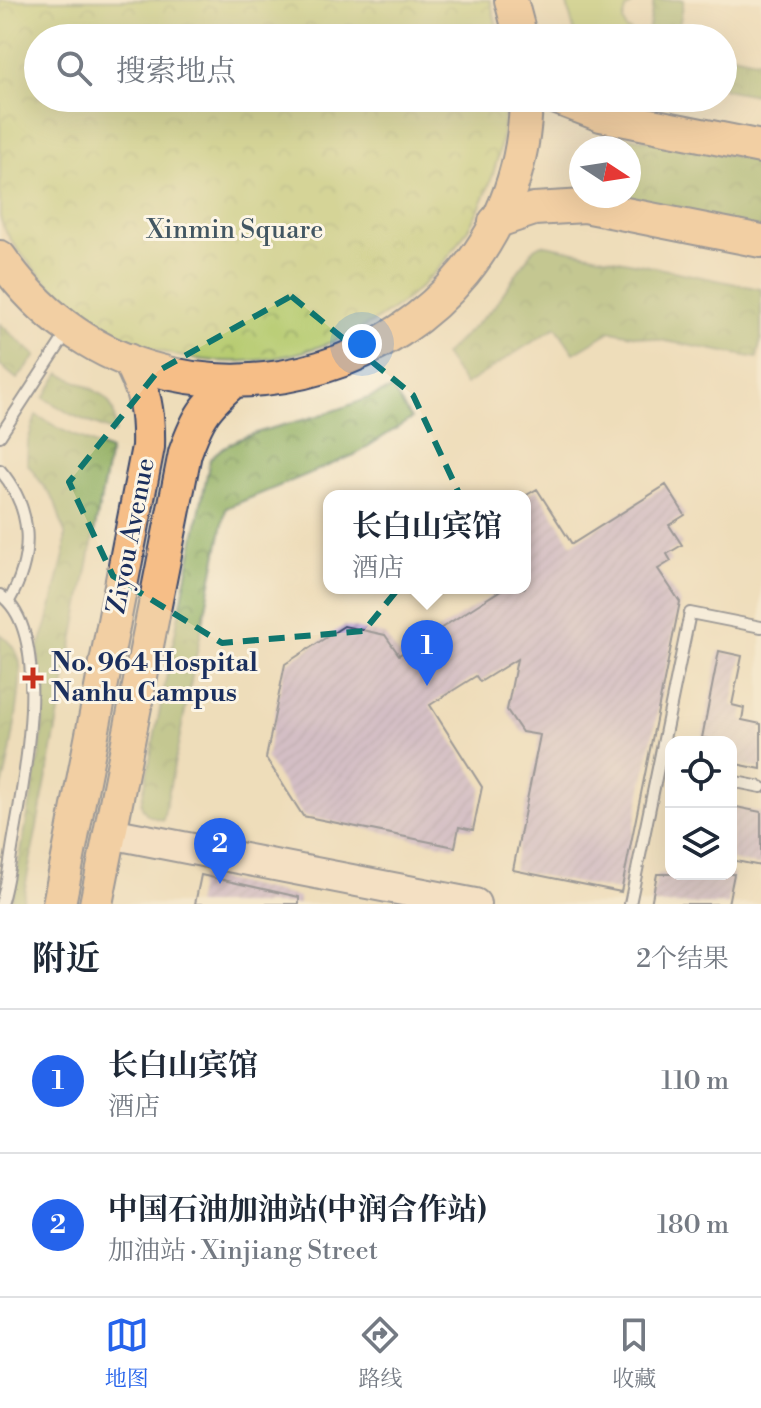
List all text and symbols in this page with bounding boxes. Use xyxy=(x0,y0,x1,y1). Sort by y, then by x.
search box xyxy=(24,24,737,112)
icon: search xyxy=(52,46,96,90)
text: 搜索地点 xyxy=(116,53,236,91)
north arrow xyxy=(569,136,641,208)
park label: Xinmin Square xyxy=(146,214,323,246)
your location xyxy=(342,324,382,364)
street label: Ziyou Avenue xyxy=(100,455,162,617)
popup xyxy=(323,490,531,594)
text: 长白山宾馆 xyxy=(352,508,502,546)
text: 酒店 xyxy=(352,552,404,584)
pin: 1 xyxy=(401,620,453,686)
place label: No. 964 Hospital Nanhu Campus xyxy=(51,647,258,709)
marker: No. 964 Hospital Nanhu Campus xyxy=(22,667,44,689)
map controls xyxy=(665,736,737,880)
button: locate xyxy=(665,736,737,808)
button: layers xyxy=(665,808,737,880)
pin: 2 xyxy=(194,818,246,884)
text: 附近 xyxy=(32,939,100,981)
text: 2个结果 xyxy=(636,943,729,975)
text: 长白山宾馆 xyxy=(108,1047,258,1085)
text: 1 xyxy=(52,1065,64,1097)
text: 110 m xyxy=(661,1065,729,1097)
text: 酒店 xyxy=(108,1091,160,1123)
text: 中国石油加油站(中润合作站) xyxy=(108,1191,487,1229)
text: 2 xyxy=(50,1209,66,1241)
text: 180 m xyxy=(657,1209,729,1241)
text: 加油站 · Xinjiang Street xyxy=(108,1235,378,1267)
tab: 地图 xyxy=(105,1313,149,1393)
tab: 路线 xyxy=(358,1313,402,1393)
tab: 收藏 xyxy=(612,1313,656,1393)

